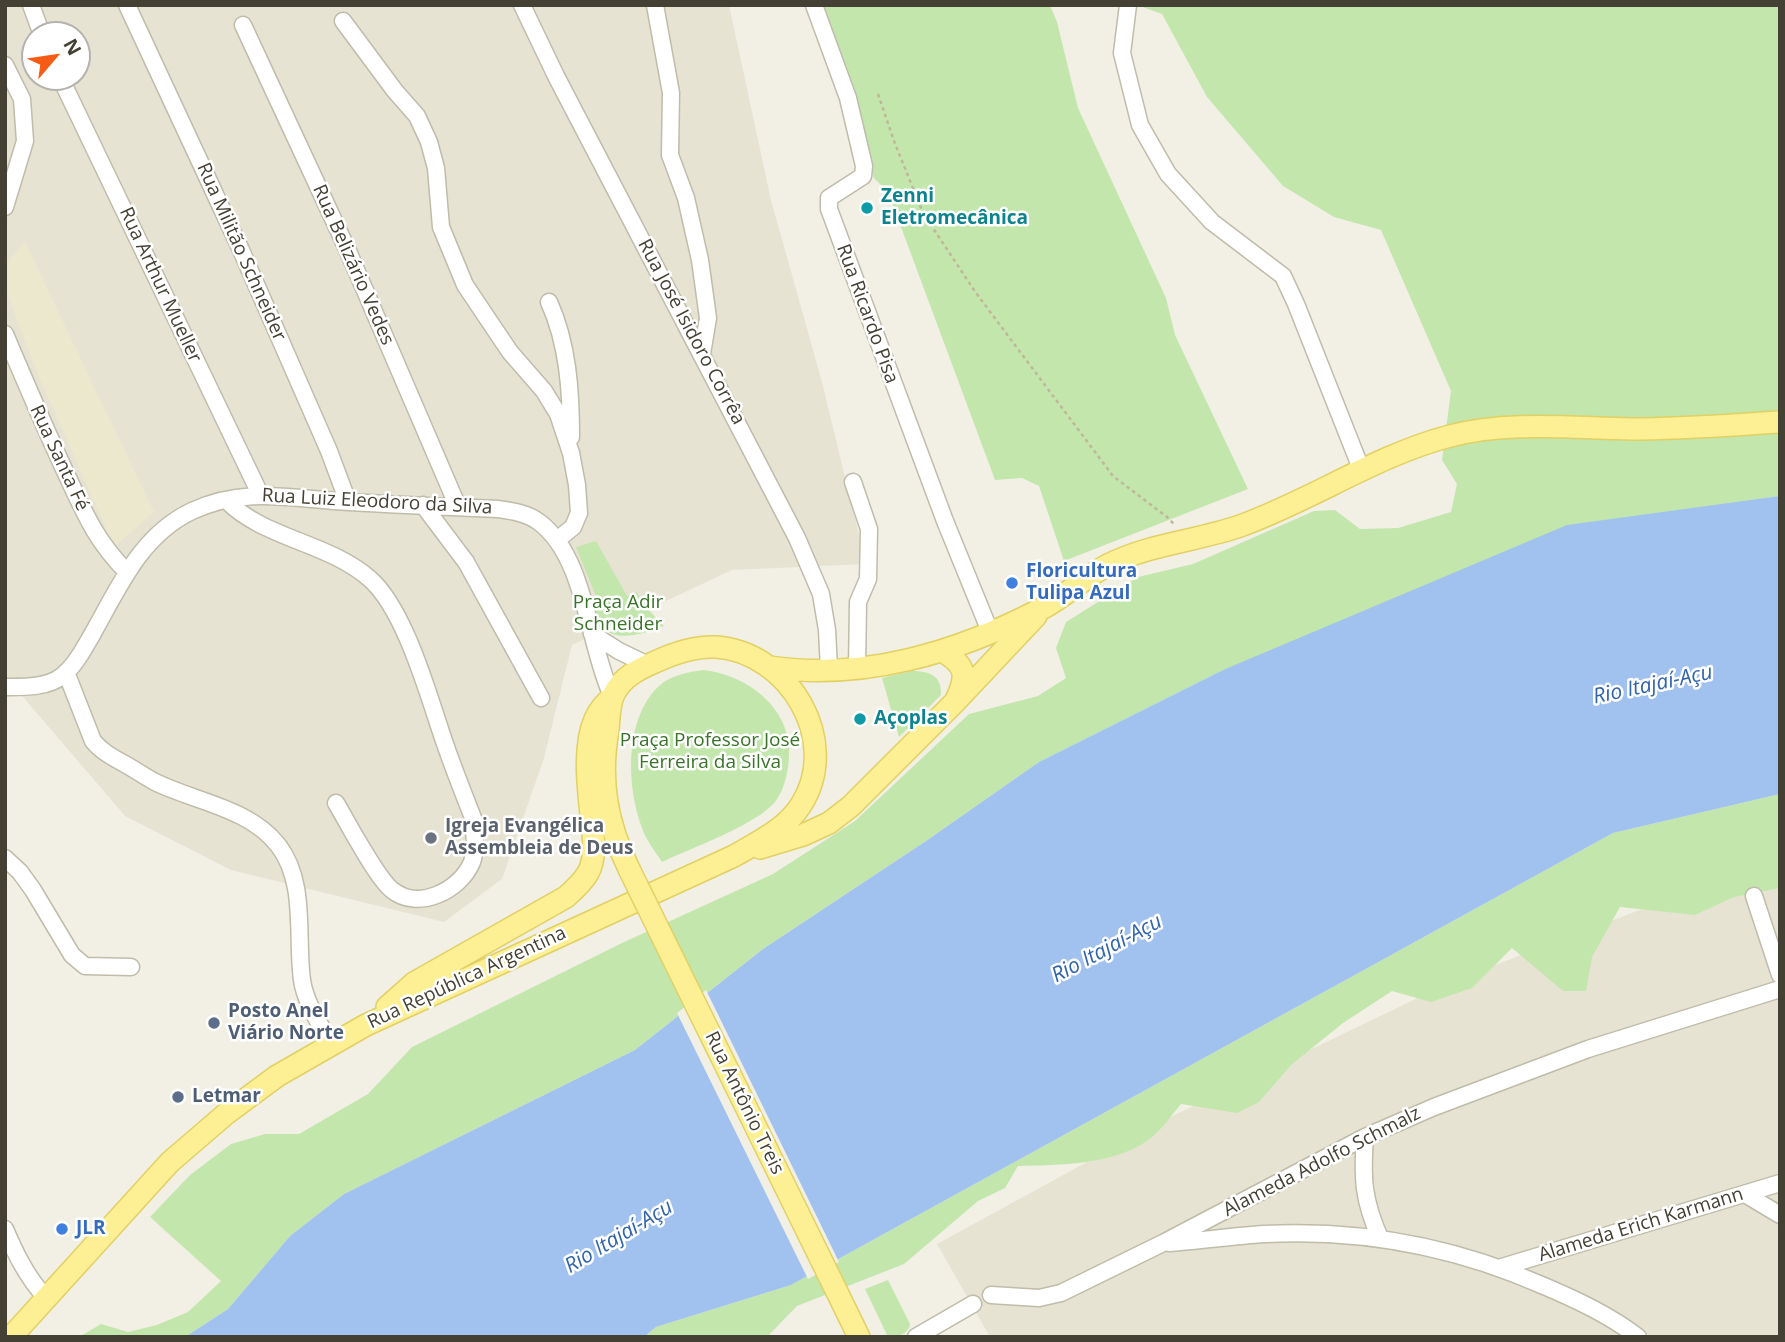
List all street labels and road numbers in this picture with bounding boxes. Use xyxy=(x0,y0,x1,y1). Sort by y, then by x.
street label: Rua Militão Schneider xyxy=(191,159,291,345)
street label: Rua Belizário Vedes xyxy=(307,181,399,349)
street label: Rua Arthur Mueller xyxy=(114,204,206,366)
street label: Rua José Isidoro Corrêa xyxy=(632,235,750,429)
street label: Rua Ricardo Pisa xyxy=(831,241,903,387)
street label: Rua Santa Fé xyxy=(25,401,93,515)
street label: Rua Luiz Eleodoro da Silva xyxy=(261,485,493,519)
street label: Rua República Argentina xyxy=(364,922,570,1034)
street label: Rua Antônio Treis xyxy=(699,1028,789,1178)
street label: Alameda Adolfo Schmalz xyxy=(1220,1102,1424,1222)
street label: Alameda Erich Karmann xyxy=(1536,1183,1746,1267)

